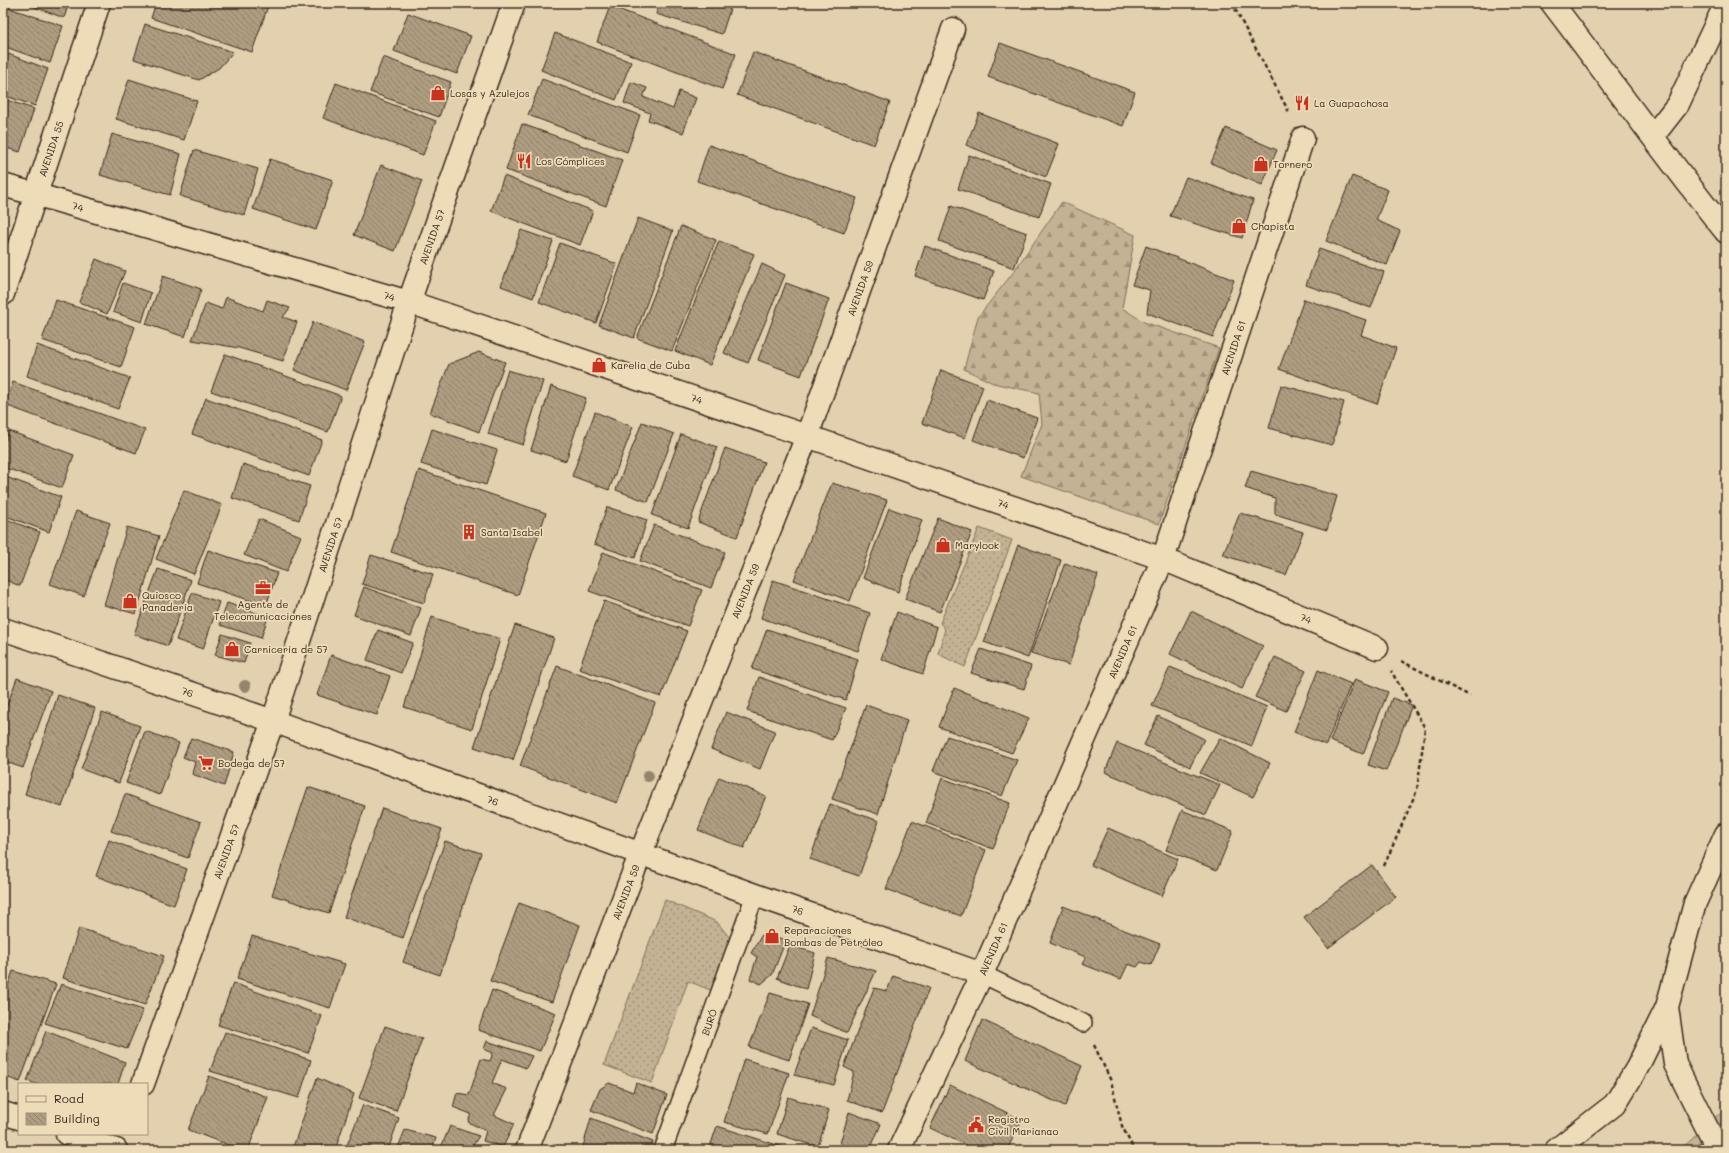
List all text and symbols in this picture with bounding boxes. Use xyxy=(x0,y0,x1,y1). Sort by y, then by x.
shop icon: Losas y Azulejos xyxy=(429,84,447,102)
place label: Losas y Azulejos xyxy=(450,86,530,100)
restaurant icon: La Guapachosa xyxy=(1293,94,1311,112)
place label: La Guapachosa xyxy=(1314,96,1389,110)
street label: AVENIDA 55 xyxy=(35,119,67,178)
restaurant icon: Los Cómplices xyxy=(515,152,533,170)
place label: Los Cómplices xyxy=(536,154,605,168)
shop icon: Tornero xyxy=(1252,155,1270,173)
place label: Tornero xyxy=(1273,157,1312,171)
street label: 74 xyxy=(71,198,86,215)
street label: AVENIDA 57 xyxy=(416,207,448,267)
shop icon: Chapista xyxy=(1230,217,1248,235)
place label: Chapista xyxy=(1251,219,1295,233)
street label: AVENIDA 59 xyxy=(844,258,876,318)
street label: 74 xyxy=(382,288,397,305)
street label: AVENIDA 61 xyxy=(1218,319,1249,377)
shop icon: Karelia de Cuba xyxy=(590,356,608,374)
place label: Karelia de Cuba xyxy=(611,358,690,372)
street label: 74 xyxy=(689,390,704,407)
street label: 74 xyxy=(995,495,1011,512)
street label: AVENIDA 57 xyxy=(315,515,346,574)
building icon: Santa Isabel xyxy=(460,523,478,541)
place label: Santa Isabel xyxy=(481,525,543,539)
shop icon: Marylook xyxy=(934,536,952,554)
place label: Marylook xyxy=(955,538,999,552)
street label: AVENIDA 59 xyxy=(728,561,762,621)
office icon: Agente de Telecomunicaciones xyxy=(254,579,272,597)
place label: Quiosco Panadería xyxy=(142,588,193,614)
shop icon: Quiosco Panadería xyxy=(121,592,139,610)
place label: Agente de Telecomunicaciones xyxy=(214,597,312,623)
street label: 74 xyxy=(1298,610,1314,627)
street label: AVENIDA 61 xyxy=(1105,623,1140,681)
shop icon: Carnicería de 57 xyxy=(223,640,241,658)
place label: Carnicería de 57 xyxy=(244,642,328,656)
street label: 76 xyxy=(180,683,195,700)
supermarket icon: Bodega de 57 xyxy=(197,754,215,772)
place label: Bodega de 57 xyxy=(218,756,285,770)
street label: 76 xyxy=(485,792,501,809)
street label: AVENIDA 57 xyxy=(210,821,243,881)
street label: AVENIDA 59 xyxy=(609,863,643,922)
street label: 76 xyxy=(790,901,806,918)
street label: AVENIDA 61 xyxy=(975,920,1011,978)
place label: Reparaciones Bombas de Petróleo xyxy=(784,923,883,949)
shop icon: Reparaciones Bombas de Petróleo xyxy=(763,927,781,945)
street label: BURÓ xyxy=(698,1007,720,1037)
legend xyxy=(18,1083,148,1135)
text: Road xyxy=(54,1090,84,1106)
text: Building xyxy=(54,1110,100,1126)
place label: Registro Civil Marianao xyxy=(988,1112,1059,1138)
public building icon: Registro Civil Marianao xyxy=(967,1116,985,1134)

